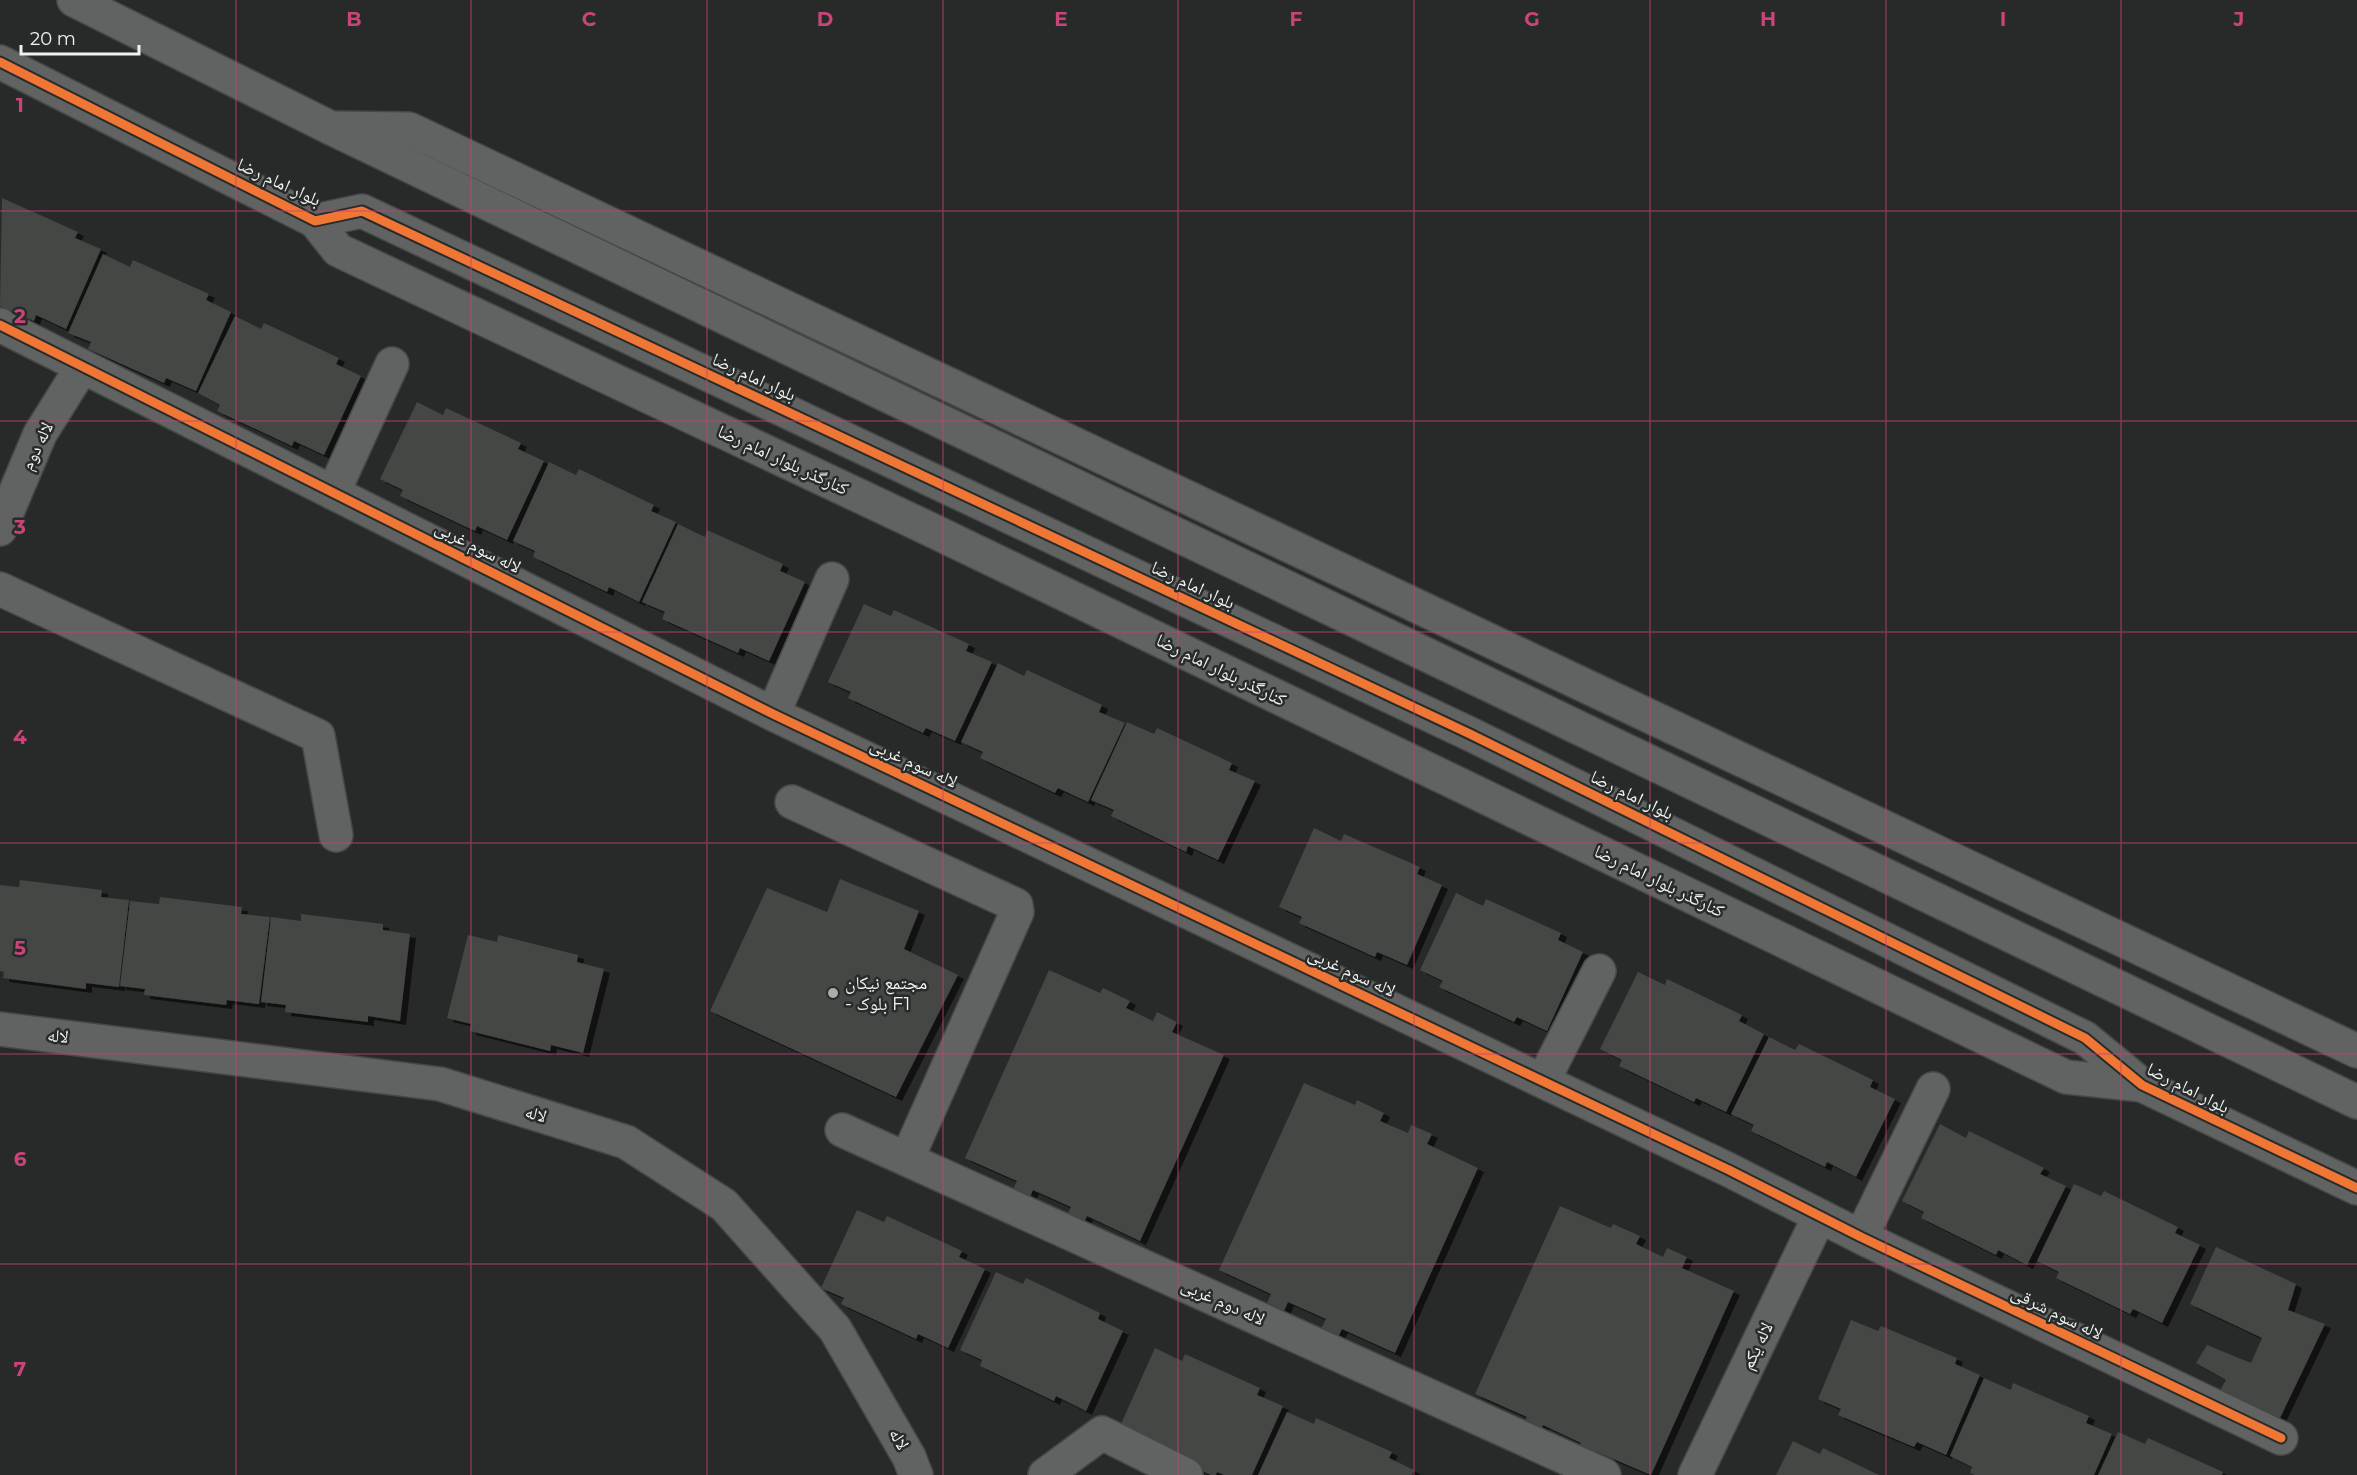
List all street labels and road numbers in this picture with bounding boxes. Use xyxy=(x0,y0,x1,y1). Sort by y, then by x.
street label: بلوار امام رضا xyxy=(233,153,324,212)
street label: بلوار امام رضا xyxy=(708,348,799,407)
street label: لاله دوم xyxy=(16,418,59,474)
street label: کنارگذر بلوار امام رضا xyxy=(714,420,852,501)
street label: لاله سوم غربی xyxy=(431,516,525,579)
street label: بلوار امام رضا xyxy=(1147,556,1238,615)
street label: کنارگذر بلوار امام رضا xyxy=(1152,629,1290,712)
street label: لاله سوم غربی xyxy=(867,733,961,794)
street label: بلوار امام رضا xyxy=(1586,765,1677,826)
street label: کنارگذر بلوار امام رضا xyxy=(1590,840,1728,923)
street label: لاله سوم غربی xyxy=(1305,942,1399,1003)
street label: لاله xyxy=(46,1024,70,1048)
street label: بلوار امام رضا xyxy=(2142,1058,2233,1119)
street label: لاله xyxy=(523,1100,549,1128)
street label: لاله دوم غربی xyxy=(1177,1274,1268,1331)
street label: لاله سوم شرقی xyxy=(2007,1281,2106,1345)
street label: لاله یکم xyxy=(1736,1319,1779,1374)
street label: لاله xyxy=(884,1424,914,1454)

